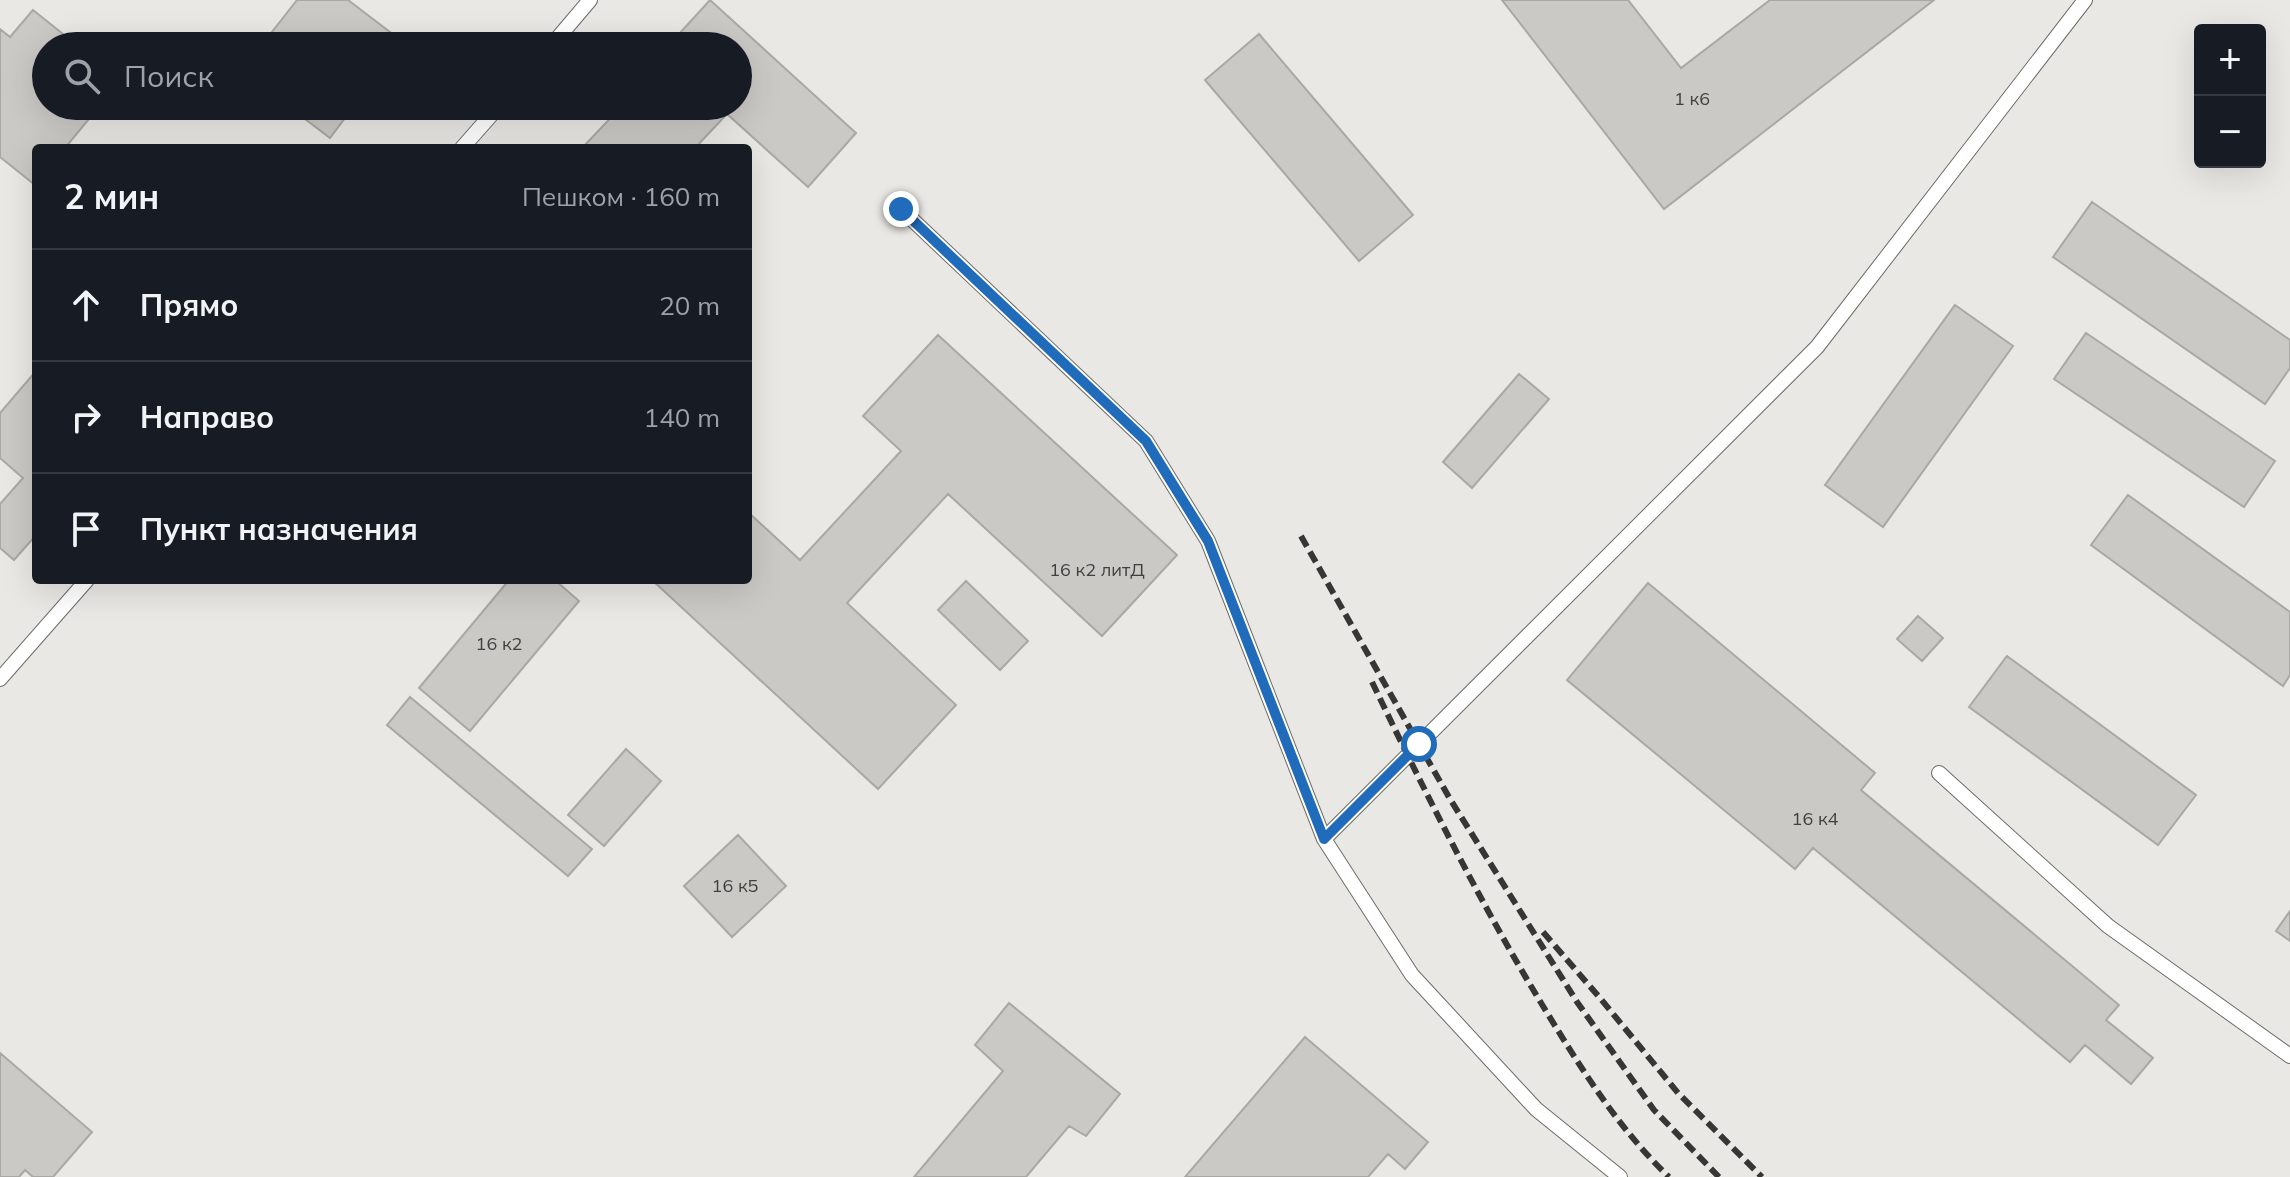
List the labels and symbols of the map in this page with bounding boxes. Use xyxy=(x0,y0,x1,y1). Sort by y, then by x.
house number: 1 к6 xyxy=(1674,87,1710,110)
route end xyxy=(883,191,919,227)
house number: 16 к2 литД xyxy=(1049,558,1145,581)
house number: 16 к2 xyxy=(476,632,522,655)
route start xyxy=(1401,726,1437,762)
house number: 16 к4 xyxy=(1792,807,1839,830)
house number: 16 к5 xyxy=(712,874,759,897)

